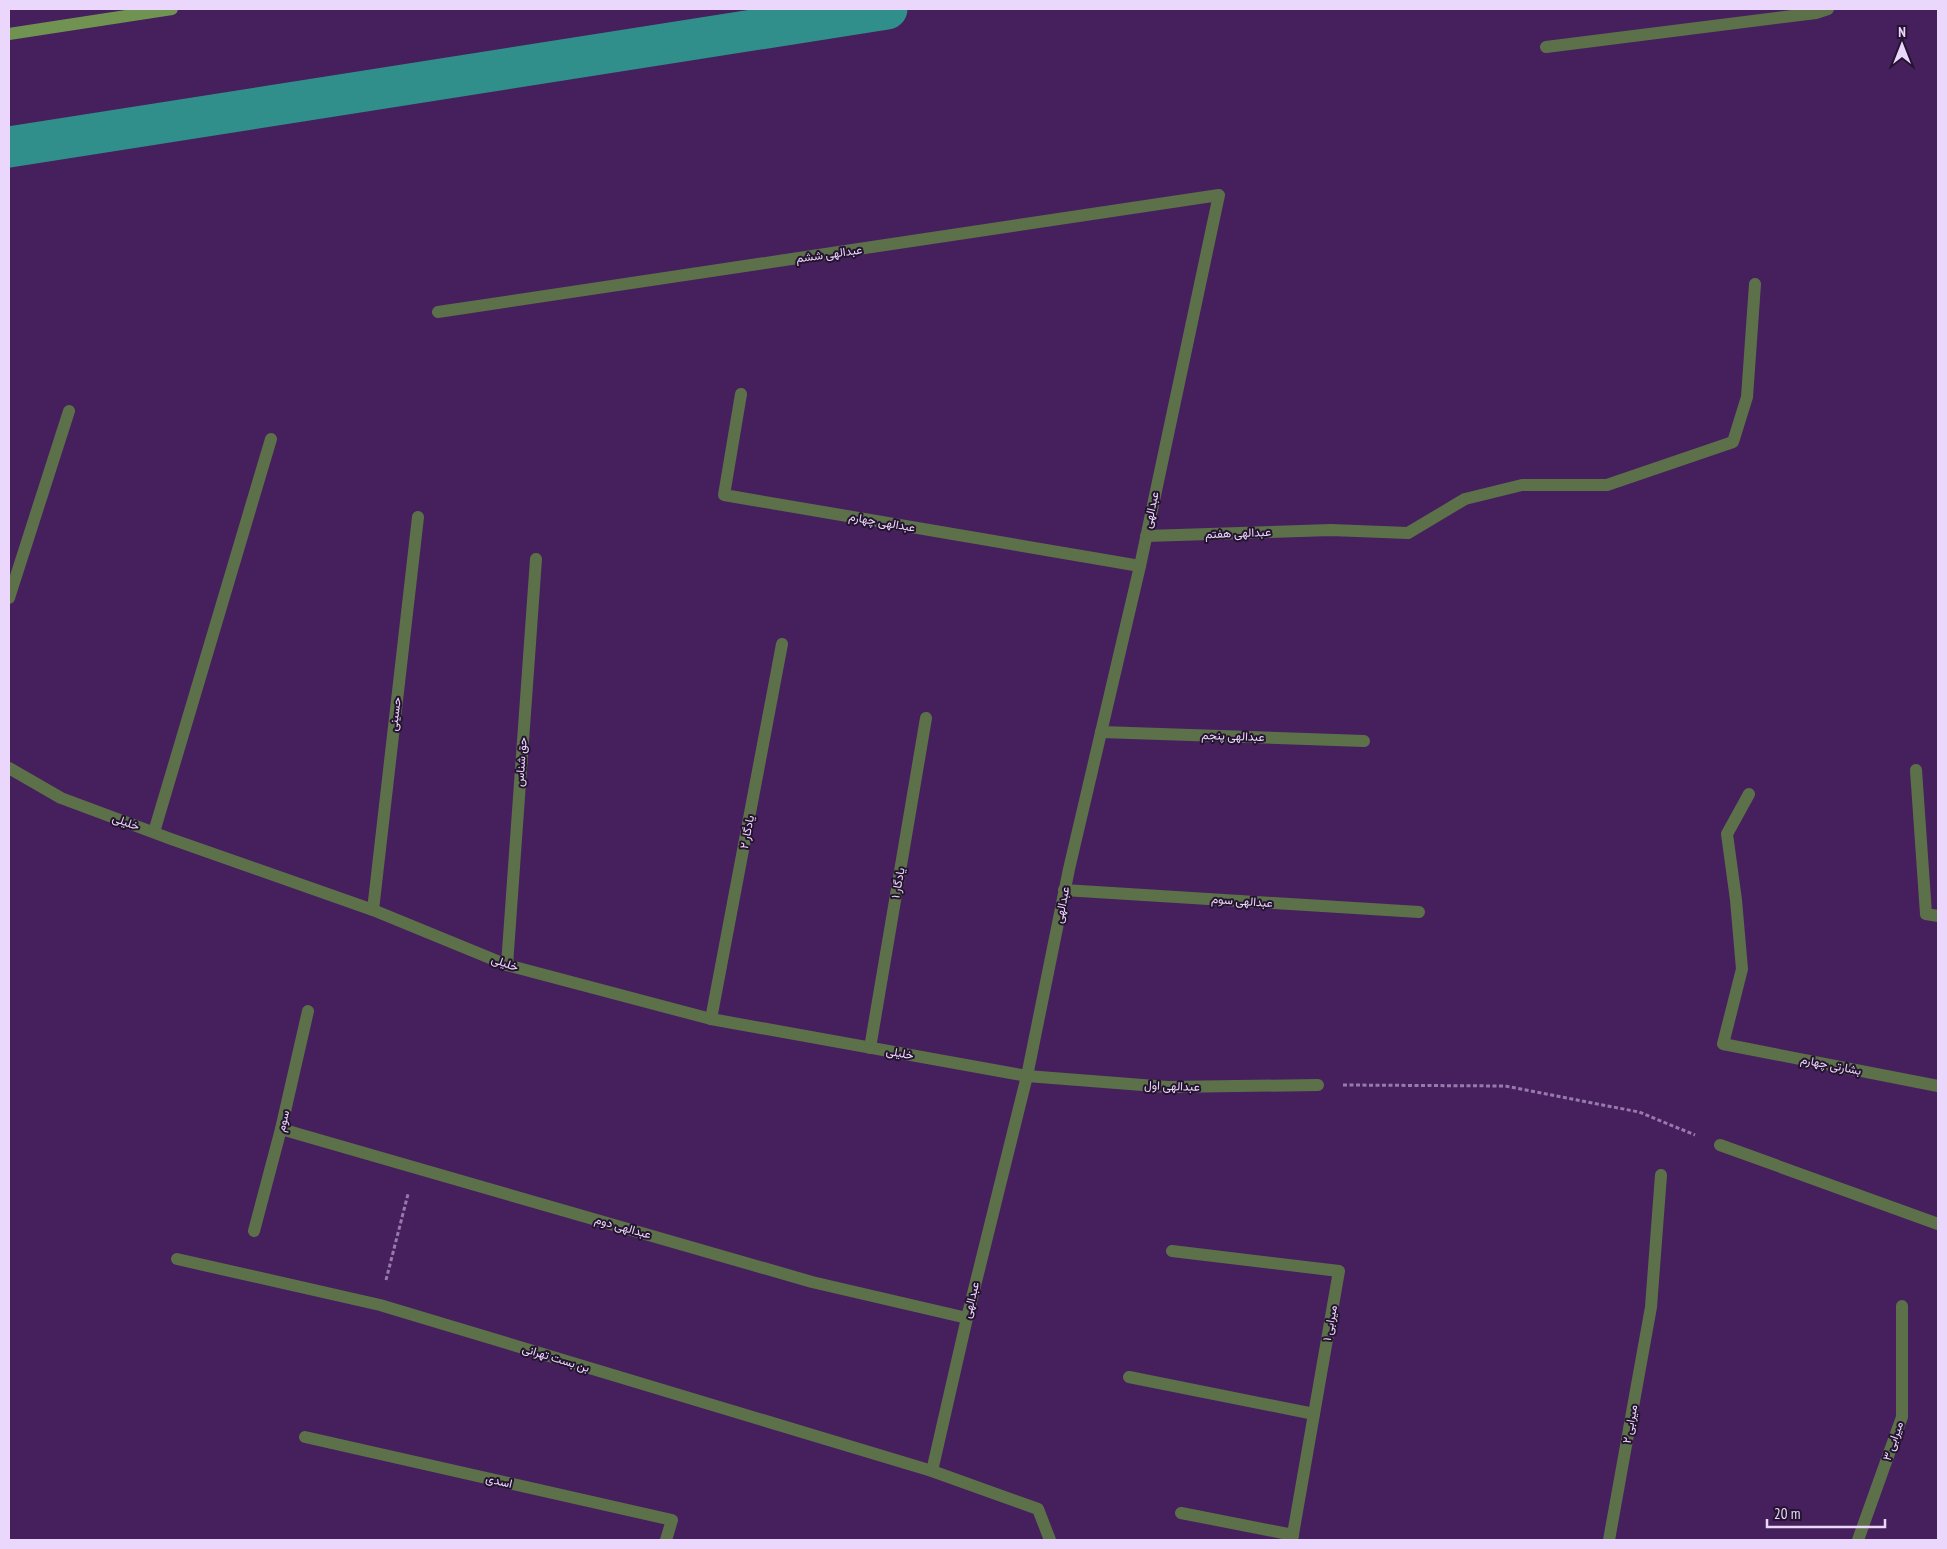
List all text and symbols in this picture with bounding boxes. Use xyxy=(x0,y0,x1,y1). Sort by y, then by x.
north arrow xyxy=(1877,20,1927,70)
text: N xyxy=(1898,23,1906,41)
street label: عبدالهی ششم xyxy=(795,241,863,267)
street label: عبدالهی xyxy=(1139,490,1163,530)
street label: عبدالهی چهارم xyxy=(847,508,917,536)
street label: عبدالهی هفتم xyxy=(1205,524,1271,542)
street label: حسینی xyxy=(385,696,405,732)
street label: عبدالهی پنجم xyxy=(1201,727,1265,745)
street label: حق شناس xyxy=(511,737,531,787)
street label: خلیلی xyxy=(110,810,142,834)
street label: یادگار ۲ xyxy=(736,814,758,850)
street label: یادگار ۱ xyxy=(887,866,909,900)
street label: عبدالهی xyxy=(1051,885,1073,925)
street label: عبدالهی سوم xyxy=(1211,891,1273,911)
street label: خلیلی xyxy=(489,951,521,975)
street label: خلیلی xyxy=(885,1043,915,1063)
street label: بشارتی چهارم xyxy=(1799,1051,1863,1079)
street label: عبدالهی اول xyxy=(1144,1077,1200,1095)
street label: سوم xyxy=(273,1109,293,1133)
street label: عبدالهی دوم xyxy=(593,1211,653,1243)
street label: عبدالهی xyxy=(959,1280,983,1320)
street label: میرابی ۱ xyxy=(1319,1304,1341,1342)
street label: بن بست تهرانی xyxy=(520,1340,592,1376)
street label: میرابی ۲ xyxy=(1619,1403,1641,1445)
street label: میرابی ۳ xyxy=(1879,1419,1907,1463)
street label: اسدی xyxy=(484,1470,514,1492)
scale bar xyxy=(1767,1496,1884,1528)
text: 20 m xyxy=(1774,1504,1800,1523)

